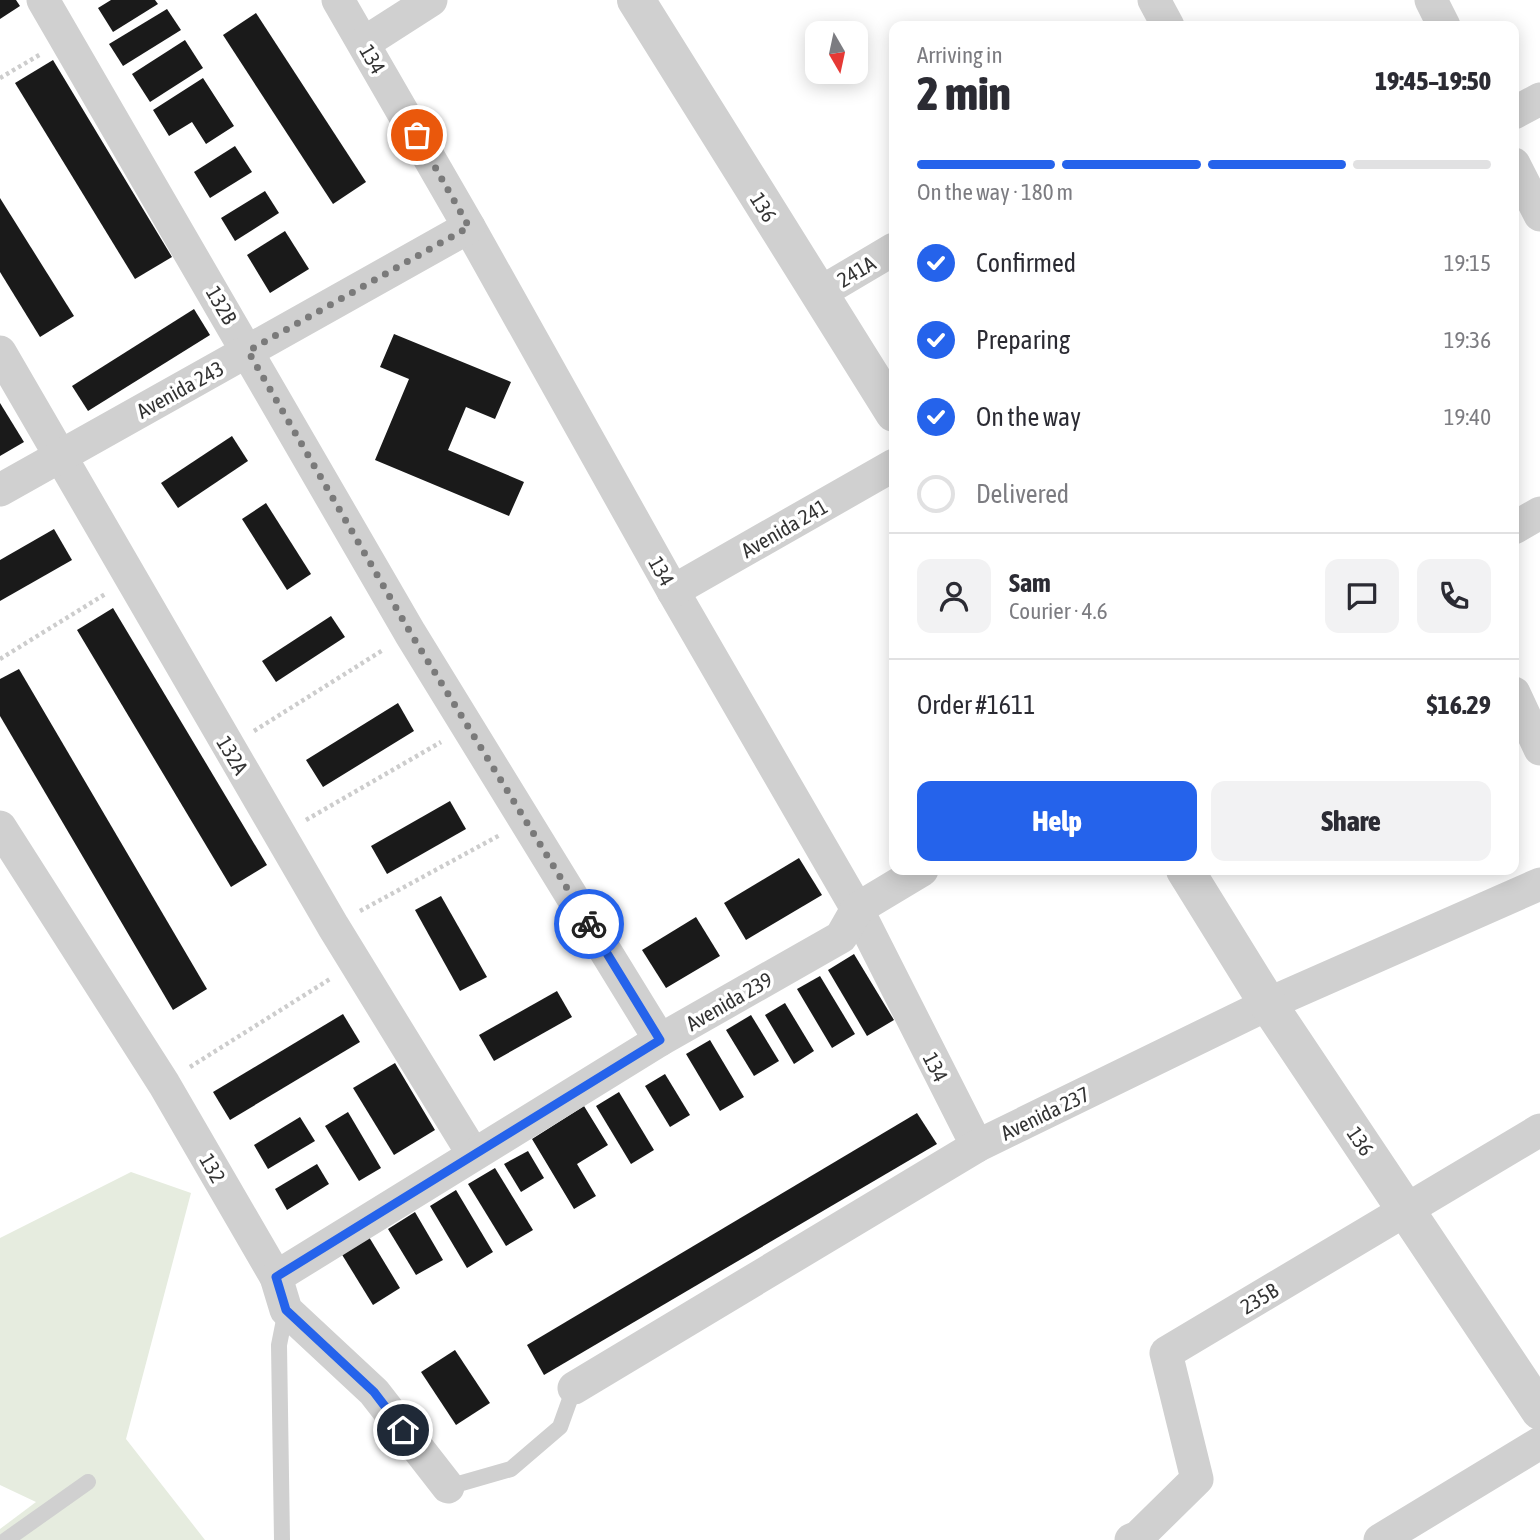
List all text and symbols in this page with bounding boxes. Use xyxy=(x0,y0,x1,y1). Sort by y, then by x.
north arrow xyxy=(805,21,868,84)
map controls xyxy=(805,21,868,84)
street label: 134 xyxy=(355,40,391,78)
text: Arriving in xyxy=(917,42,1003,68)
text: 19:45–19:50 xyxy=(1375,66,1491,96)
text: 2 min xyxy=(917,67,1011,120)
pin xyxy=(387,105,447,165)
icon: bag xyxy=(398,116,436,154)
text: On the way · 180 m xyxy=(917,179,1073,205)
street label: 136 xyxy=(746,188,782,226)
icon: check xyxy=(917,244,955,282)
text: Confirmed xyxy=(976,248,1076,278)
street label: 241A xyxy=(833,250,880,292)
text: 19:15 xyxy=(1444,250,1491,276)
street label: 132B xyxy=(202,282,242,328)
icon: check xyxy=(917,321,955,359)
text: Preparing xyxy=(976,325,1070,355)
text: 19:36 xyxy=(1444,327,1491,353)
street label: Avenida 243 xyxy=(132,355,228,423)
icon: check xyxy=(917,398,955,436)
text: On the way xyxy=(976,402,1081,432)
text: 19:40 xyxy=(1444,404,1491,430)
text: Delivered xyxy=(976,479,1069,509)
street label: Avenida 241 xyxy=(737,494,831,562)
street label: 134 xyxy=(644,552,680,590)
button: person xyxy=(917,559,991,633)
button: chat xyxy=(1325,559,1399,633)
button: phone xyxy=(1417,559,1491,633)
text: Sam xyxy=(1009,568,1051,598)
text: Courier · 4.6 xyxy=(1009,598,1108,624)
text: Order #1611 xyxy=(917,690,1036,720)
text: $16.29 xyxy=(1427,690,1491,720)
street label: 132A xyxy=(212,732,254,779)
button: Help xyxy=(917,781,1197,861)
button: Share xyxy=(1211,781,1491,861)
courier xyxy=(554,889,624,959)
icon: bike xyxy=(570,905,608,943)
street label: Avenida 239 xyxy=(682,967,776,1035)
street label: 134 xyxy=(919,1048,953,1086)
street label: Avenida 237 xyxy=(997,1081,1093,1145)
street label: 136 xyxy=(1343,1122,1379,1160)
street label: 132 xyxy=(195,1149,231,1187)
street label: 235B xyxy=(1236,1278,1282,1318)
pin xyxy=(373,1400,433,1460)
icon: home xyxy=(384,1411,422,1449)

